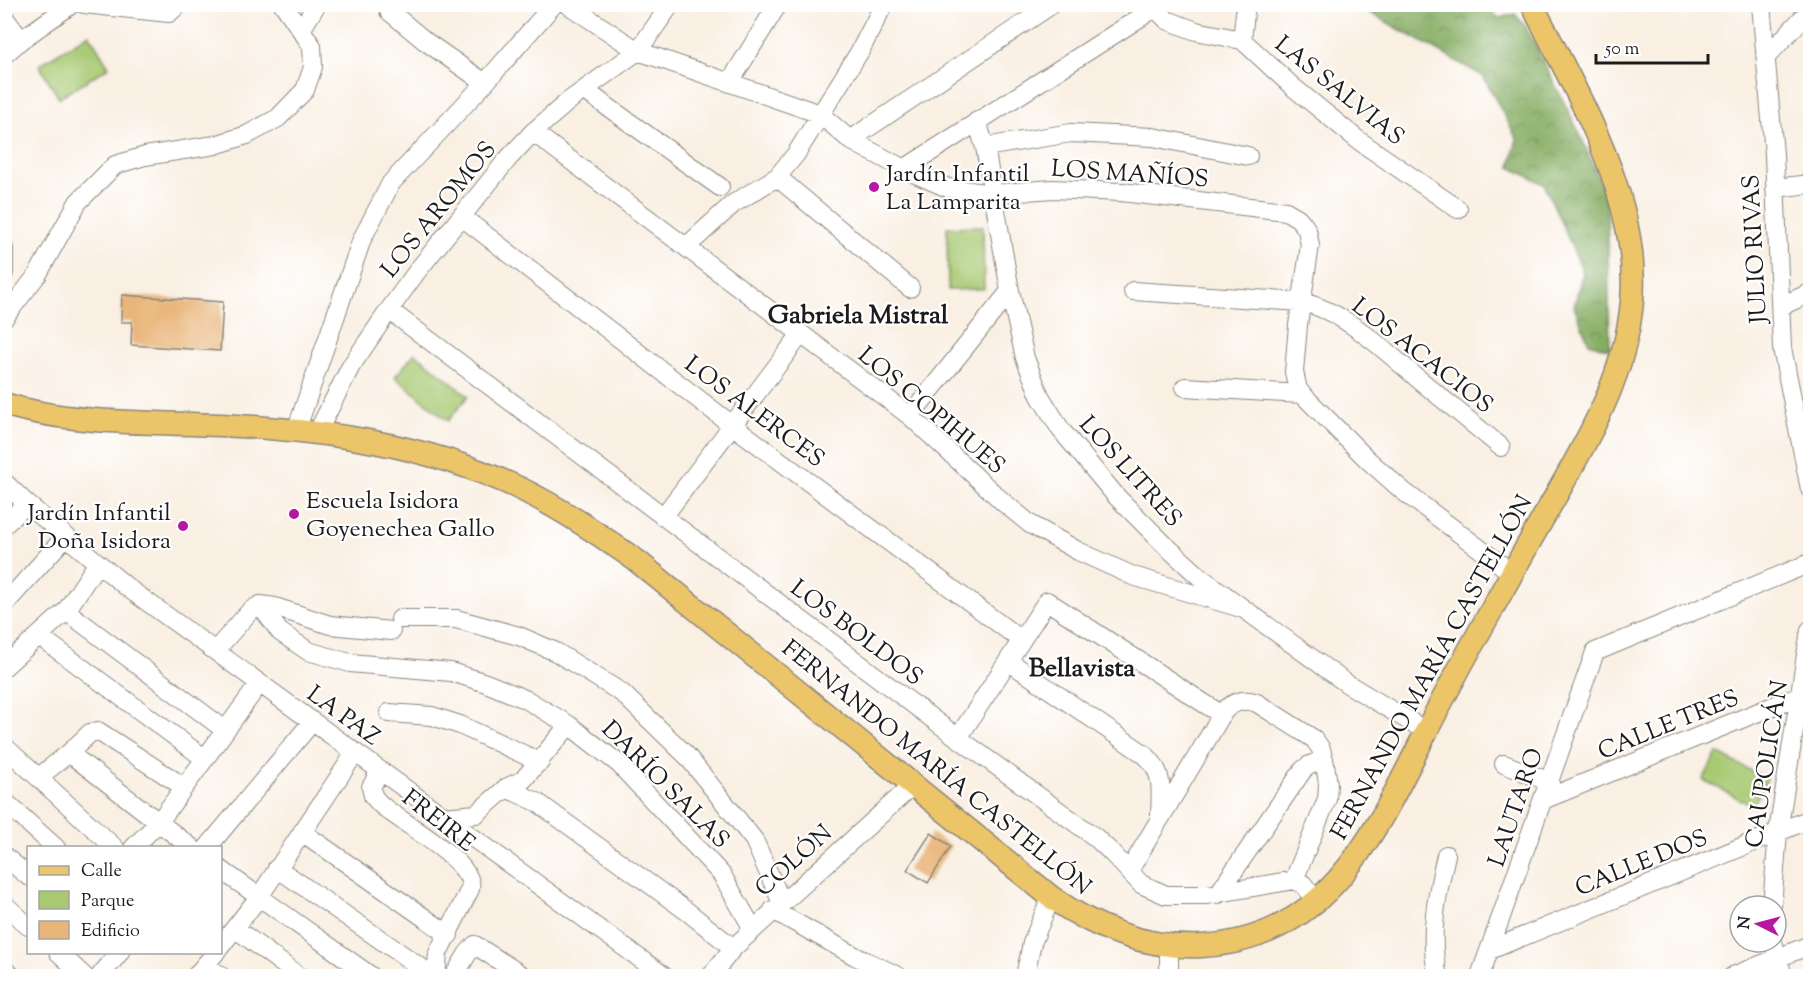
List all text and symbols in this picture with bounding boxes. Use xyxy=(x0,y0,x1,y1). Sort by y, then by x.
scale bar xyxy=(1596,27,1708,65)
street label: LAS SALVIAS xyxy=(1267,29,1411,155)
text: 50 m xyxy=(1604,37,1640,63)
street label: LOS AROMOS xyxy=(374,135,505,286)
street label: LOS MAÑÍOS xyxy=(1050,153,1210,197)
place label: Jardín Infantil La Lamparita xyxy=(884,158,1030,220)
street label: JULIO RIVAS xyxy=(1735,174,1777,326)
marker: Jardín Infantil La Lamparita xyxy=(867,180,881,194)
street label: LOS ACACIOS xyxy=(1344,290,1500,423)
district label: Gabriela Mistral xyxy=(768,298,949,335)
street label: LOS COPIHUES xyxy=(850,340,1012,483)
street label: LOS ALERCES xyxy=(677,349,831,477)
street label: LOS LITRES xyxy=(1070,409,1189,536)
place label: Escuela Isidora Goyenechea Gallo xyxy=(306,485,495,547)
street label: FERNANDO MARÍA CASTELLÓN xyxy=(1323,489,1542,847)
place label: Jardín Infantil Doña Isidora xyxy=(26,497,171,559)
marker: Escuela Isidora Goyenechea Gallo xyxy=(287,507,301,521)
marker: Jardín Infantil Doña Isidora xyxy=(176,519,190,533)
street label: LOS BOLDOS xyxy=(782,572,929,695)
street label: FERNANDO MARÍA CASTELLÓN xyxy=(774,633,1098,904)
district label: Bellavista xyxy=(1029,651,1135,688)
street label: LA PAZ xyxy=(299,678,387,755)
street label: CAUPOLICÁN xyxy=(1738,678,1798,851)
street label: CALLE TRES xyxy=(1593,682,1744,770)
street label: DARÍO SALAS xyxy=(593,714,736,857)
street label: LAUTARO xyxy=(1481,744,1553,872)
street label: FREIRE xyxy=(394,782,482,861)
street label: COLÓN xyxy=(748,818,840,905)
street label: CALLE DOS xyxy=(1570,822,1713,906)
legend xyxy=(27,846,222,954)
text: Calle xyxy=(81,859,122,885)
text: Parque xyxy=(81,889,134,915)
north arrow xyxy=(1728,894,1788,954)
text: N xyxy=(1733,915,1758,930)
text: Edificio xyxy=(81,919,140,945)

